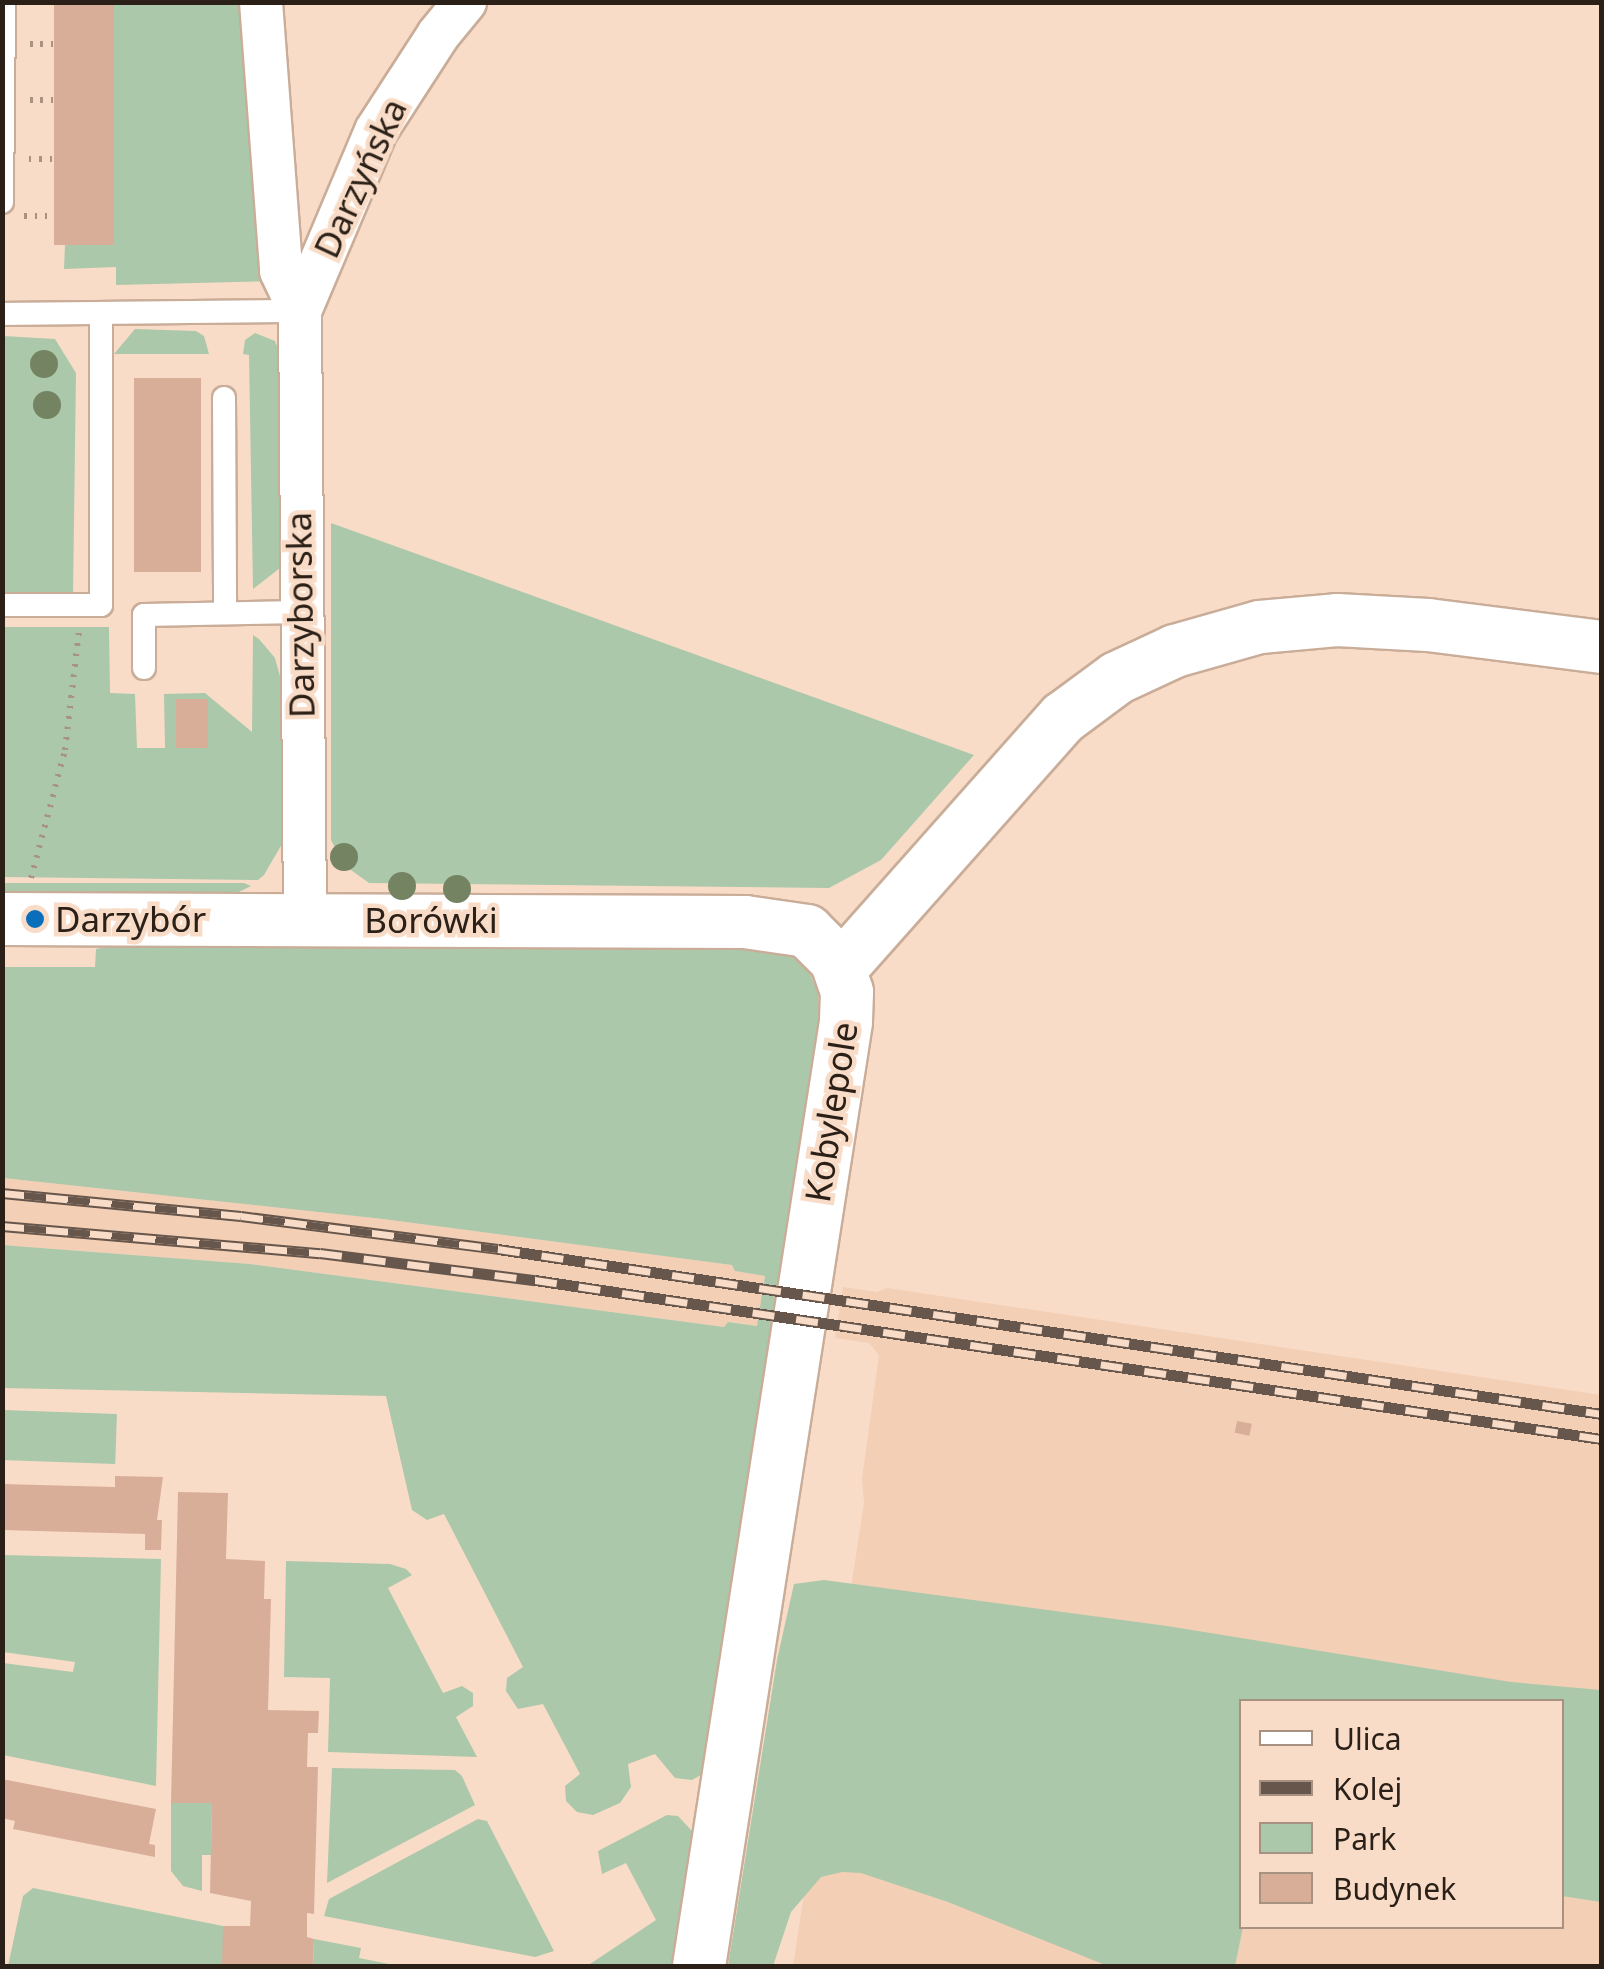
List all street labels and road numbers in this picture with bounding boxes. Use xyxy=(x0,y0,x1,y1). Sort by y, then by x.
street label: Darzyńska xyxy=(305,92,415,264)
street label: Darzyborska xyxy=(277,512,323,718)
street label: Borówki xyxy=(364,899,498,941)
street label: Kobylepole xyxy=(796,1019,866,1205)

